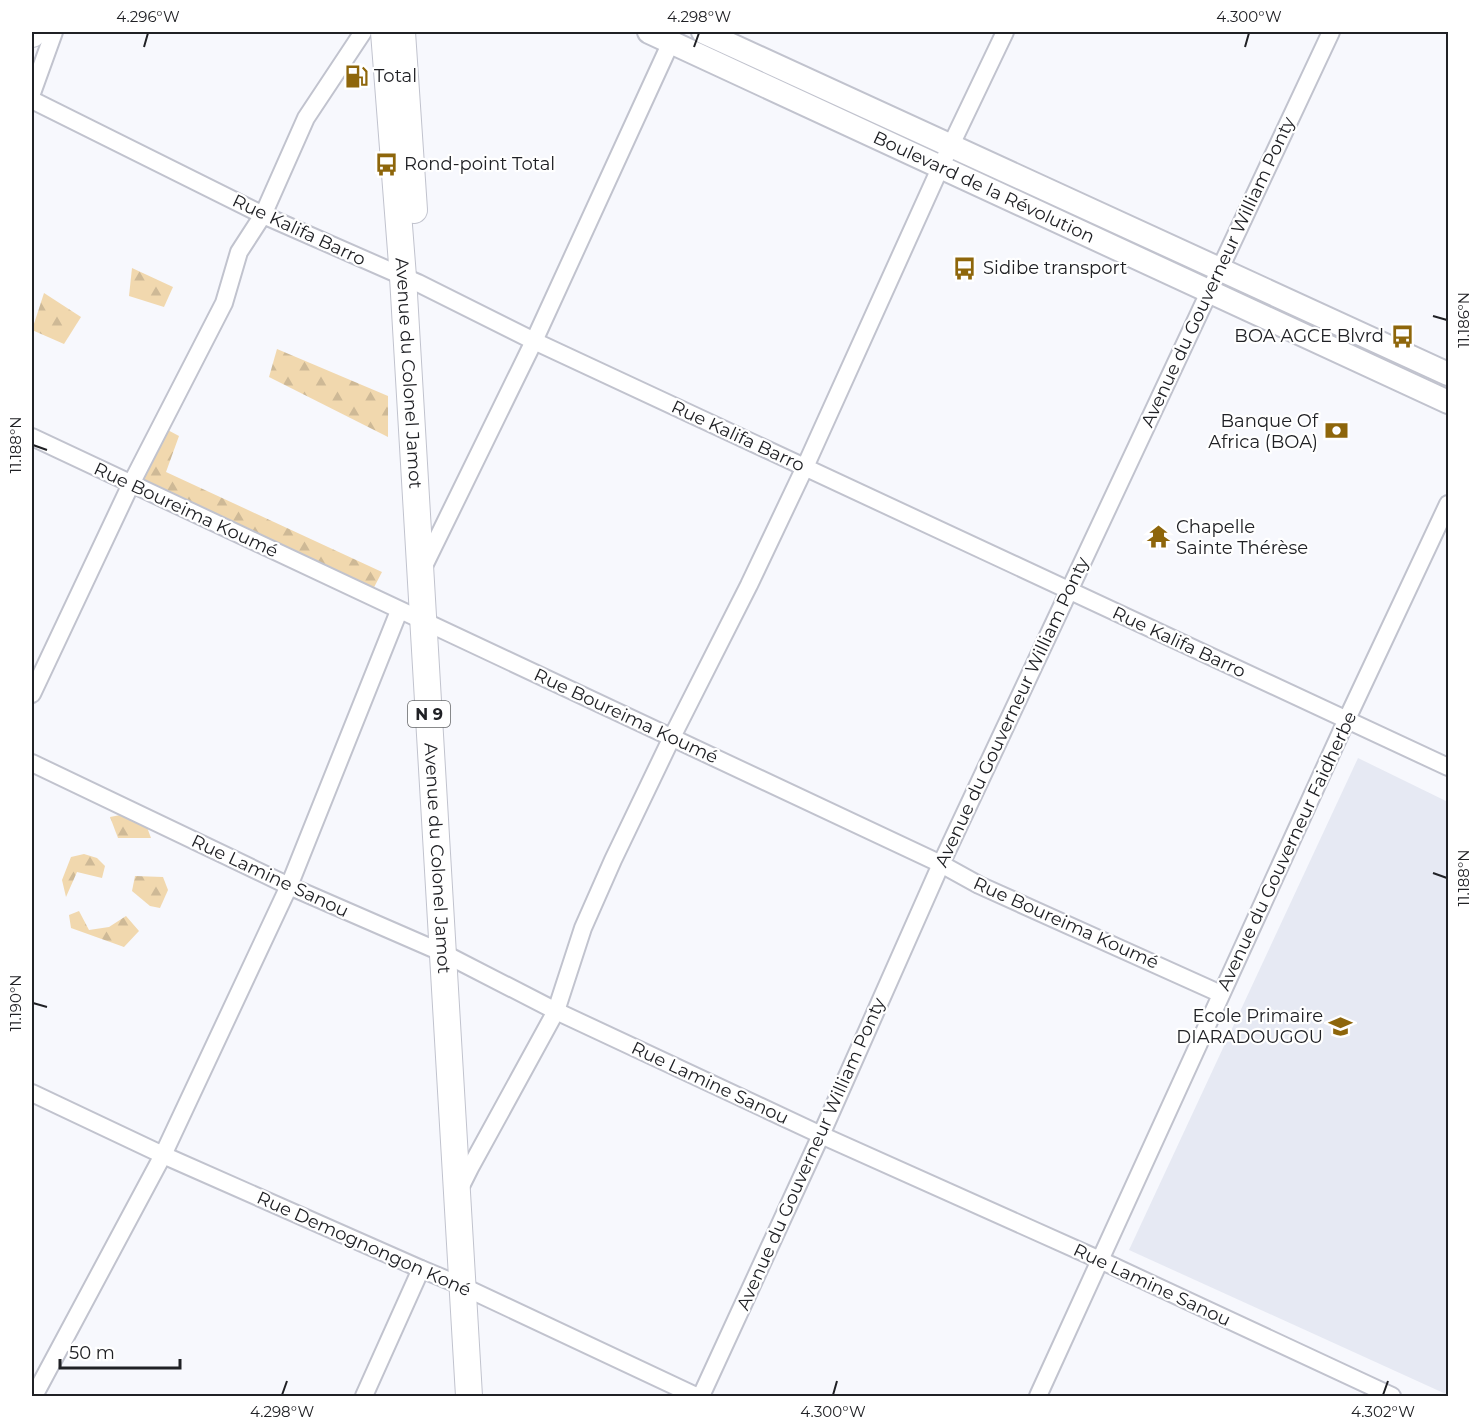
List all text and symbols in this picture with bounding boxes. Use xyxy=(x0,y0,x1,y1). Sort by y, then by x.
text: 4.296°W xyxy=(116,7,180,26)
text: 4.298°W xyxy=(667,7,731,26)
text: 4.300°W xyxy=(1216,7,1282,26)
fuel station icon: Total xyxy=(343,63,369,89)
place label: Total xyxy=(374,65,417,87)
street label: Avenue du Gouverneur William Ponty xyxy=(1136,113,1300,431)
street label: Boulevard de la Révolution xyxy=(870,126,1098,248)
bus stop icon: Rond-point Total xyxy=(373,151,399,177)
place label: Rond-point Total xyxy=(404,153,555,175)
street label: Rue Kalifa Barro xyxy=(229,190,369,270)
bus stop icon: Sidibe transport xyxy=(952,255,978,281)
street label: Avenue du Colonel Jamot xyxy=(391,257,426,489)
place label: Sidibe transport xyxy=(983,257,1127,279)
text: 11.186°N xyxy=(1454,292,1473,348)
bus stop icon: BOA AGCE Blvrd xyxy=(1389,323,1415,349)
place label: BOA AGCE Blvrd xyxy=(1234,325,1384,347)
street label: Rue Kalifa Barro xyxy=(668,396,808,476)
place label: Banque Of Africa (BOA) xyxy=(1208,410,1319,453)
text: 11.188°N xyxy=(6,417,25,473)
bank icon: Banque Of Africa (BOA) xyxy=(1323,418,1349,444)
street label: Rue Boureima Koumé xyxy=(90,458,282,562)
place label: Chapelle Sainte Thérèse xyxy=(1176,516,1308,559)
temple icon: Chapelle Sainte Thérèse xyxy=(1145,524,1171,550)
street label: Avenue du Gouverneur William Ponty xyxy=(930,553,1094,871)
street label: Rue Kalifa Barro xyxy=(1109,602,1249,682)
street label: Rue Boureima Koumé xyxy=(530,664,722,768)
road number: N 9 xyxy=(408,701,450,727)
street label: Avenue du Gouverneur Faidherbe xyxy=(1213,708,1362,994)
street label: Avenue du Colonel Jamot xyxy=(419,742,455,974)
street label: Rue Lamine Sanou xyxy=(188,830,352,922)
text: 11.188°N xyxy=(1454,850,1473,906)
street label: Rue Boureima Koumé xyxy=(970,872,1162,974)
text: 11.190°N xyxy=(6,975,25,1031)
street label: Avenue du Gouverneur William Ponty xyxy=(732,994,890,1314)
place label: Ecole Primaire DIARADOUGOU xyxy=(1176,1005,1323,1048)
school or university icon: Ecole Primaire DIARADOUGOU xyxy=(1328,1013,1354,1039)
street label: Rue Lamine Sanou xyxy=(628,1037,792,1129)
street label: Rue Demognongon Koné xyxy=(254,1187,475,1301)
street label: Rue Lamine Sanou xyxy=(1070,1239,1234,1331)
scale bar xyxy=(60,1332,180,1370)
text: 50 m xyxy=(69,1342,115,1364)
text: 4.298°W xyxy=(250,1402,314,1421)
text: 4.300°W xyxy=(800,1402,866,1421)
text: 4.302°W xyxy=(1351,1402,1415,1421)

